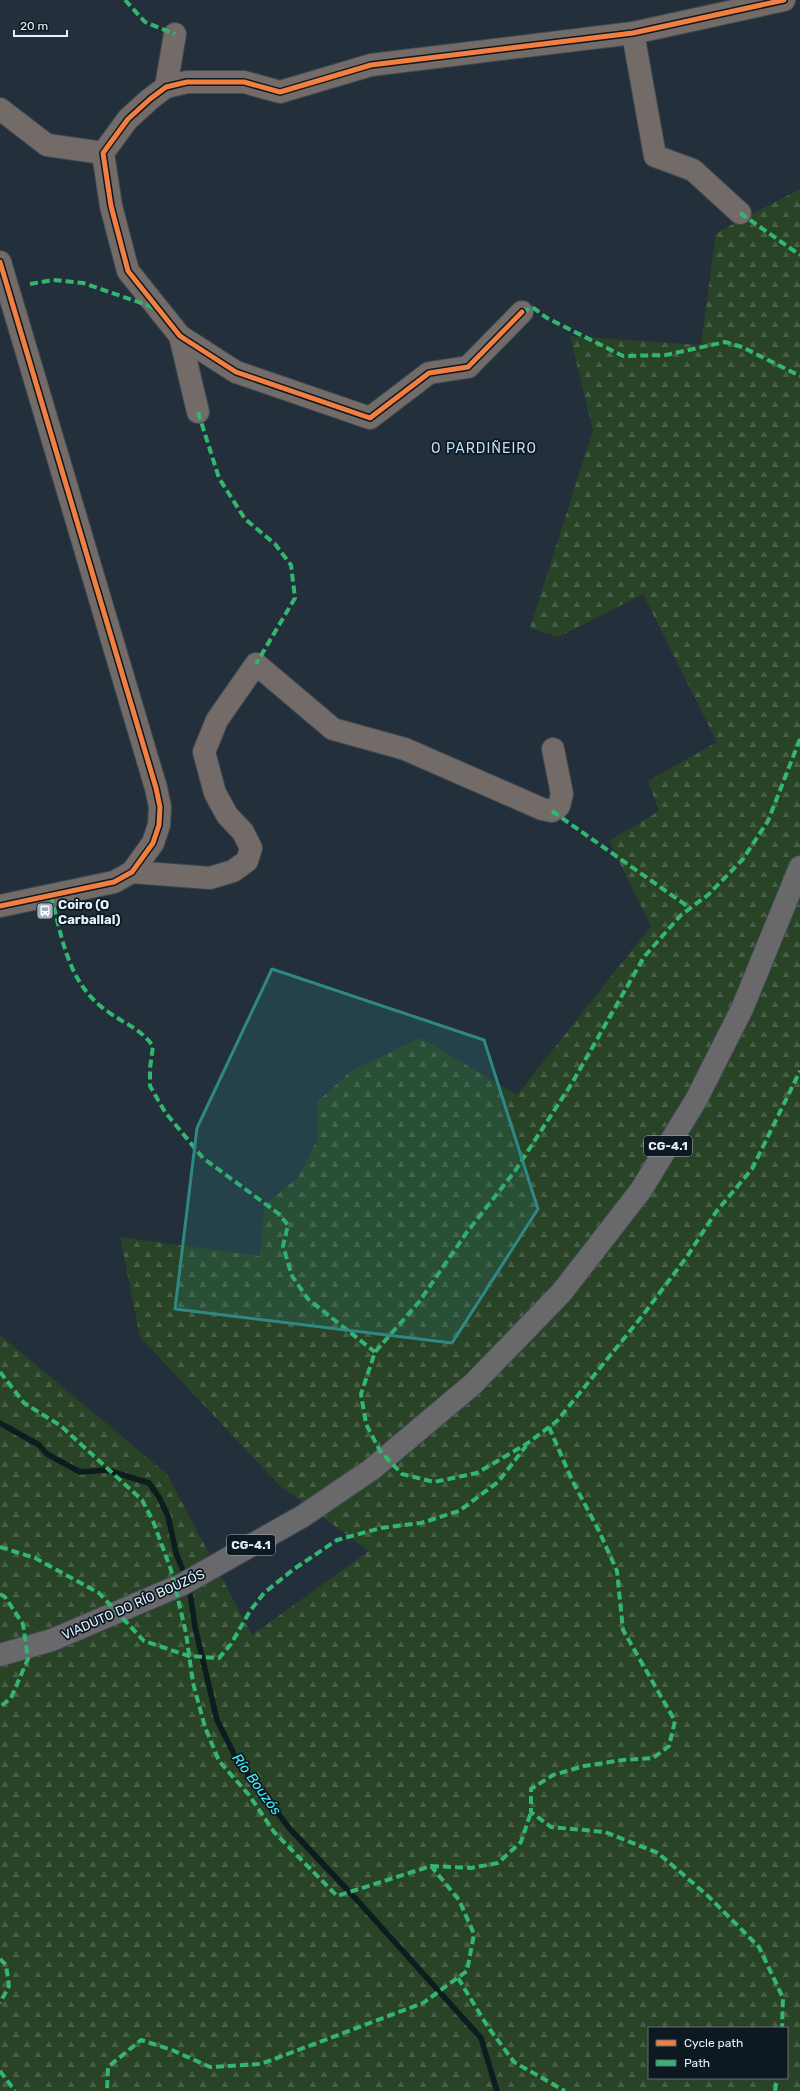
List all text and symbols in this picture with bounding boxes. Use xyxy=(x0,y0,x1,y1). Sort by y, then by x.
scale bar xyxy=(14,12,67,38)
text: 20 m xyxy=(20,19,48,33)
district label: O PARDIÑEIRO xyxy=(431,439,537,457)
place label: Coiro (O Carballal) xyxy=(58,897,120,927)
bus stop icon: Coiro (O Carballal) xyxy=(35,901,55,921)
road number: CG-4.1 xyxy=(644,1136,692,1156)
road number: CG-4.1 xyxy=(227,1535,275,1555)
street label: VIADUTO DO RÍO BOUZÓS xyxy=(60,1566,207,1643)
water label: Río Bouzós xyxy=(229,1750,285,1818)
legend xyxy=(648,2027,788,2079)
text: Cycle path xyxy=(684,2036,743,2050)
text: Path xyxy=(684,2056,710,2070)

